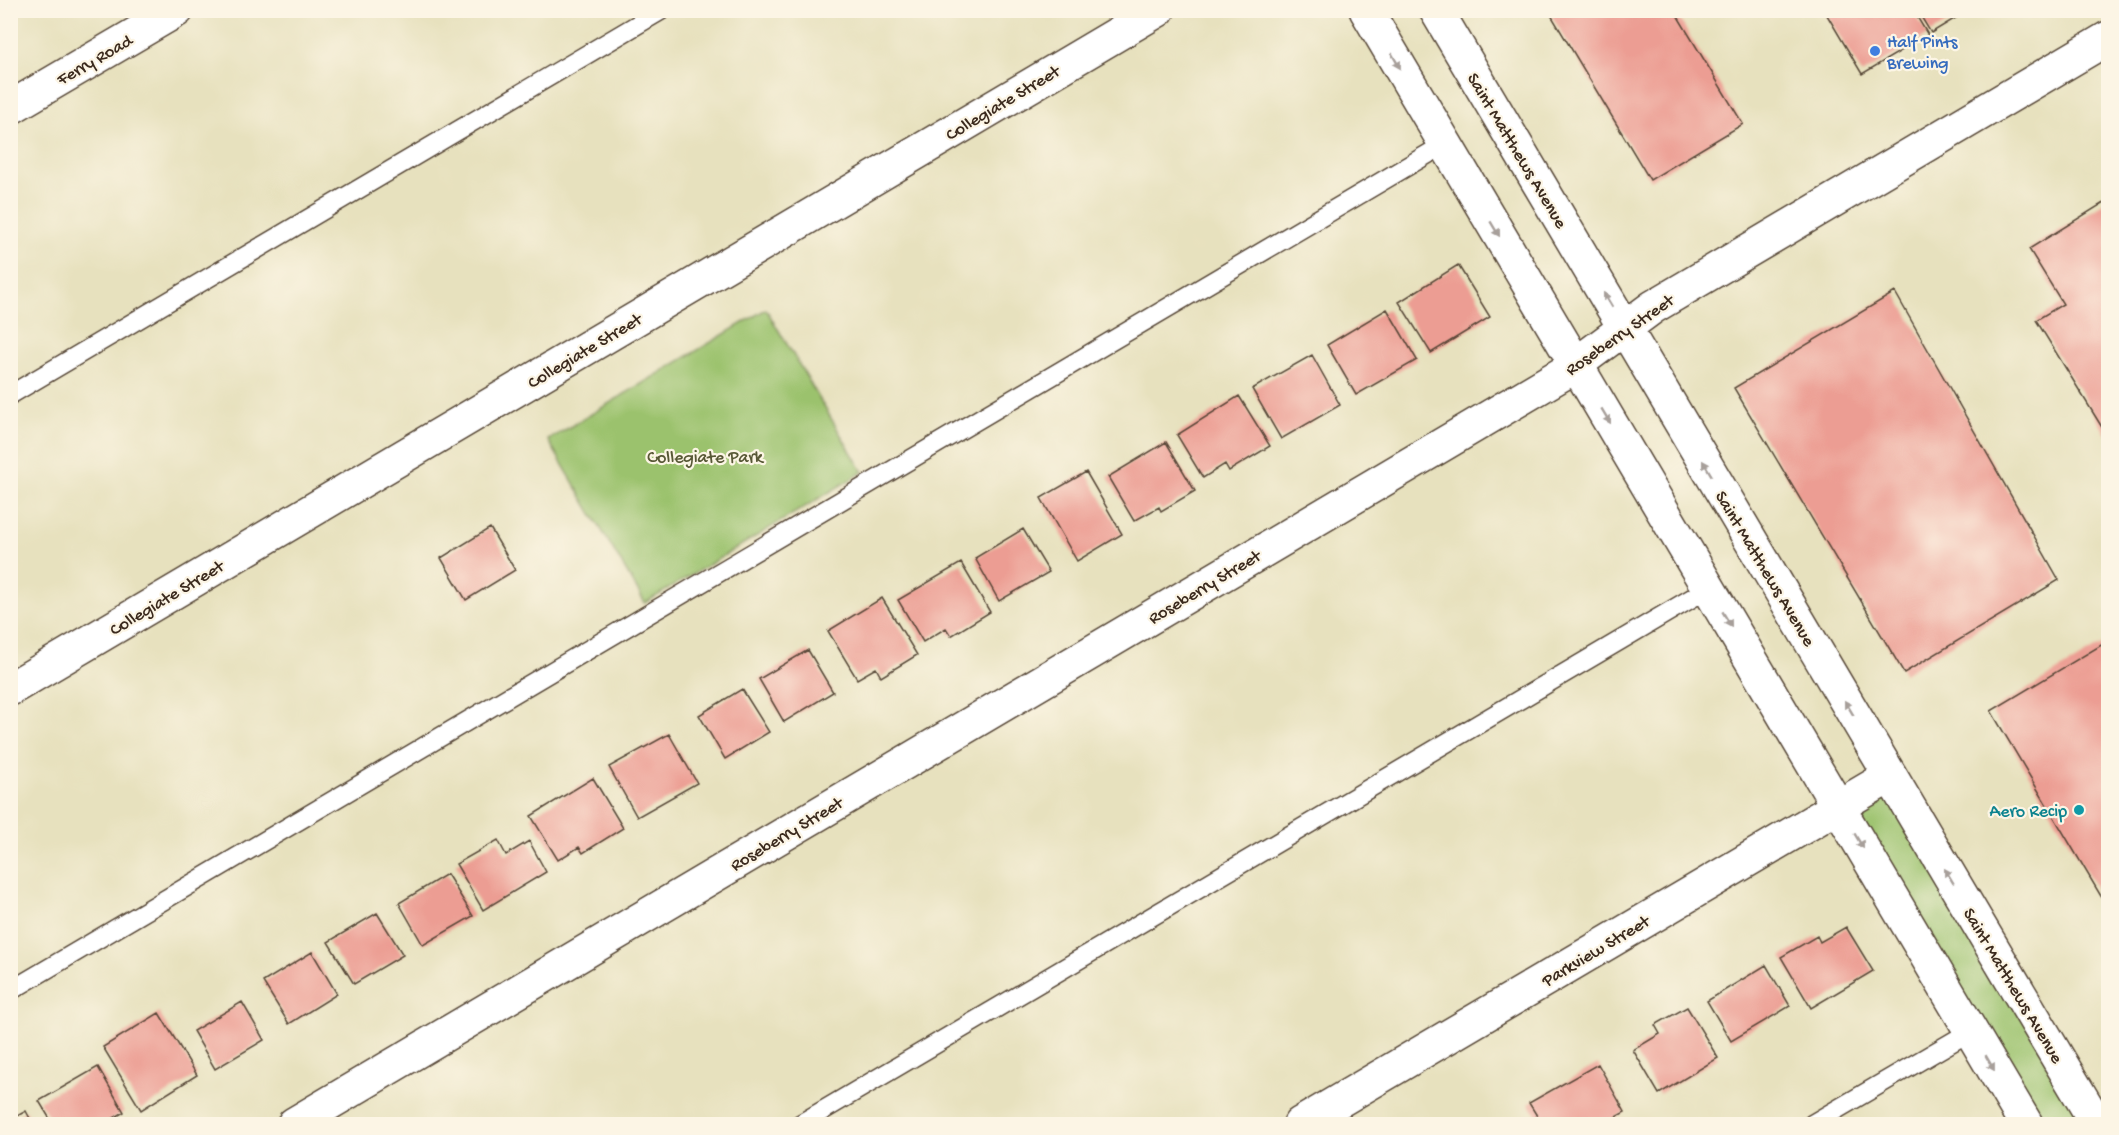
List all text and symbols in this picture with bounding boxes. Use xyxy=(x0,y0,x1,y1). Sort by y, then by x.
street label: Ferry Road xyxy=(53,30,138,92)
place label: Half Pints Brewing xyxy=(1886,33,1959,75)
marker: Half Pints Brewing xyxy=(1868,44,1882,58)
one-way arrow xyxy=(1391,53,1401,70)
street label: Collegiate Street xyxy=(942,61,1066,146)
street label: Saint Matthews Avenue xyxy=(1461,70,1571,233)
one-way arrow xyxy=(1490,221,1501,237)
street label: Roseberry Street xyxy=(1562,290,1680,381)
one-way arrow xyxy=(1602,292,1613,308)
street label: Collegiate Street xyxy=(524,309,648,394)
one-way arrow xyxy=(1601,408,1612,424)
park label: Collegiate Park xyxy=(647,448,765,469)
one-way arrow xyxy=(1702,459,1712,476)
street label: Saint Matthews Avenue xyxy=(1709,488,1819,651)
street label: Roseberry Street xyxy=(1145,546,1267,630)
street label: Collegiate Street xyxy=(106,556,230,641)
one-way arrow xyxy=(1722,611,1733,627)
one-way arrow xyxy=(1844,700,1855,716)
street label: Roseberry Street xyxy=(727,793,849,877)
place label: Aero Recip xyxy=(1990,802,2067,823)
marker: Aero Recip xyxy=(2072,803,2086,817)
one-way arrow xyxy=(1854,833,1864,850)
one-way arrow xyxy=(1944,867,1954,884)
street label: Saint Matthews Avenue xyxy=(1957,905,2067,1068)
street label: Parkview Street xyxy=(1538,911,1655,993)
one-way arrow xyxy=(1985,1055,1996,1071)

